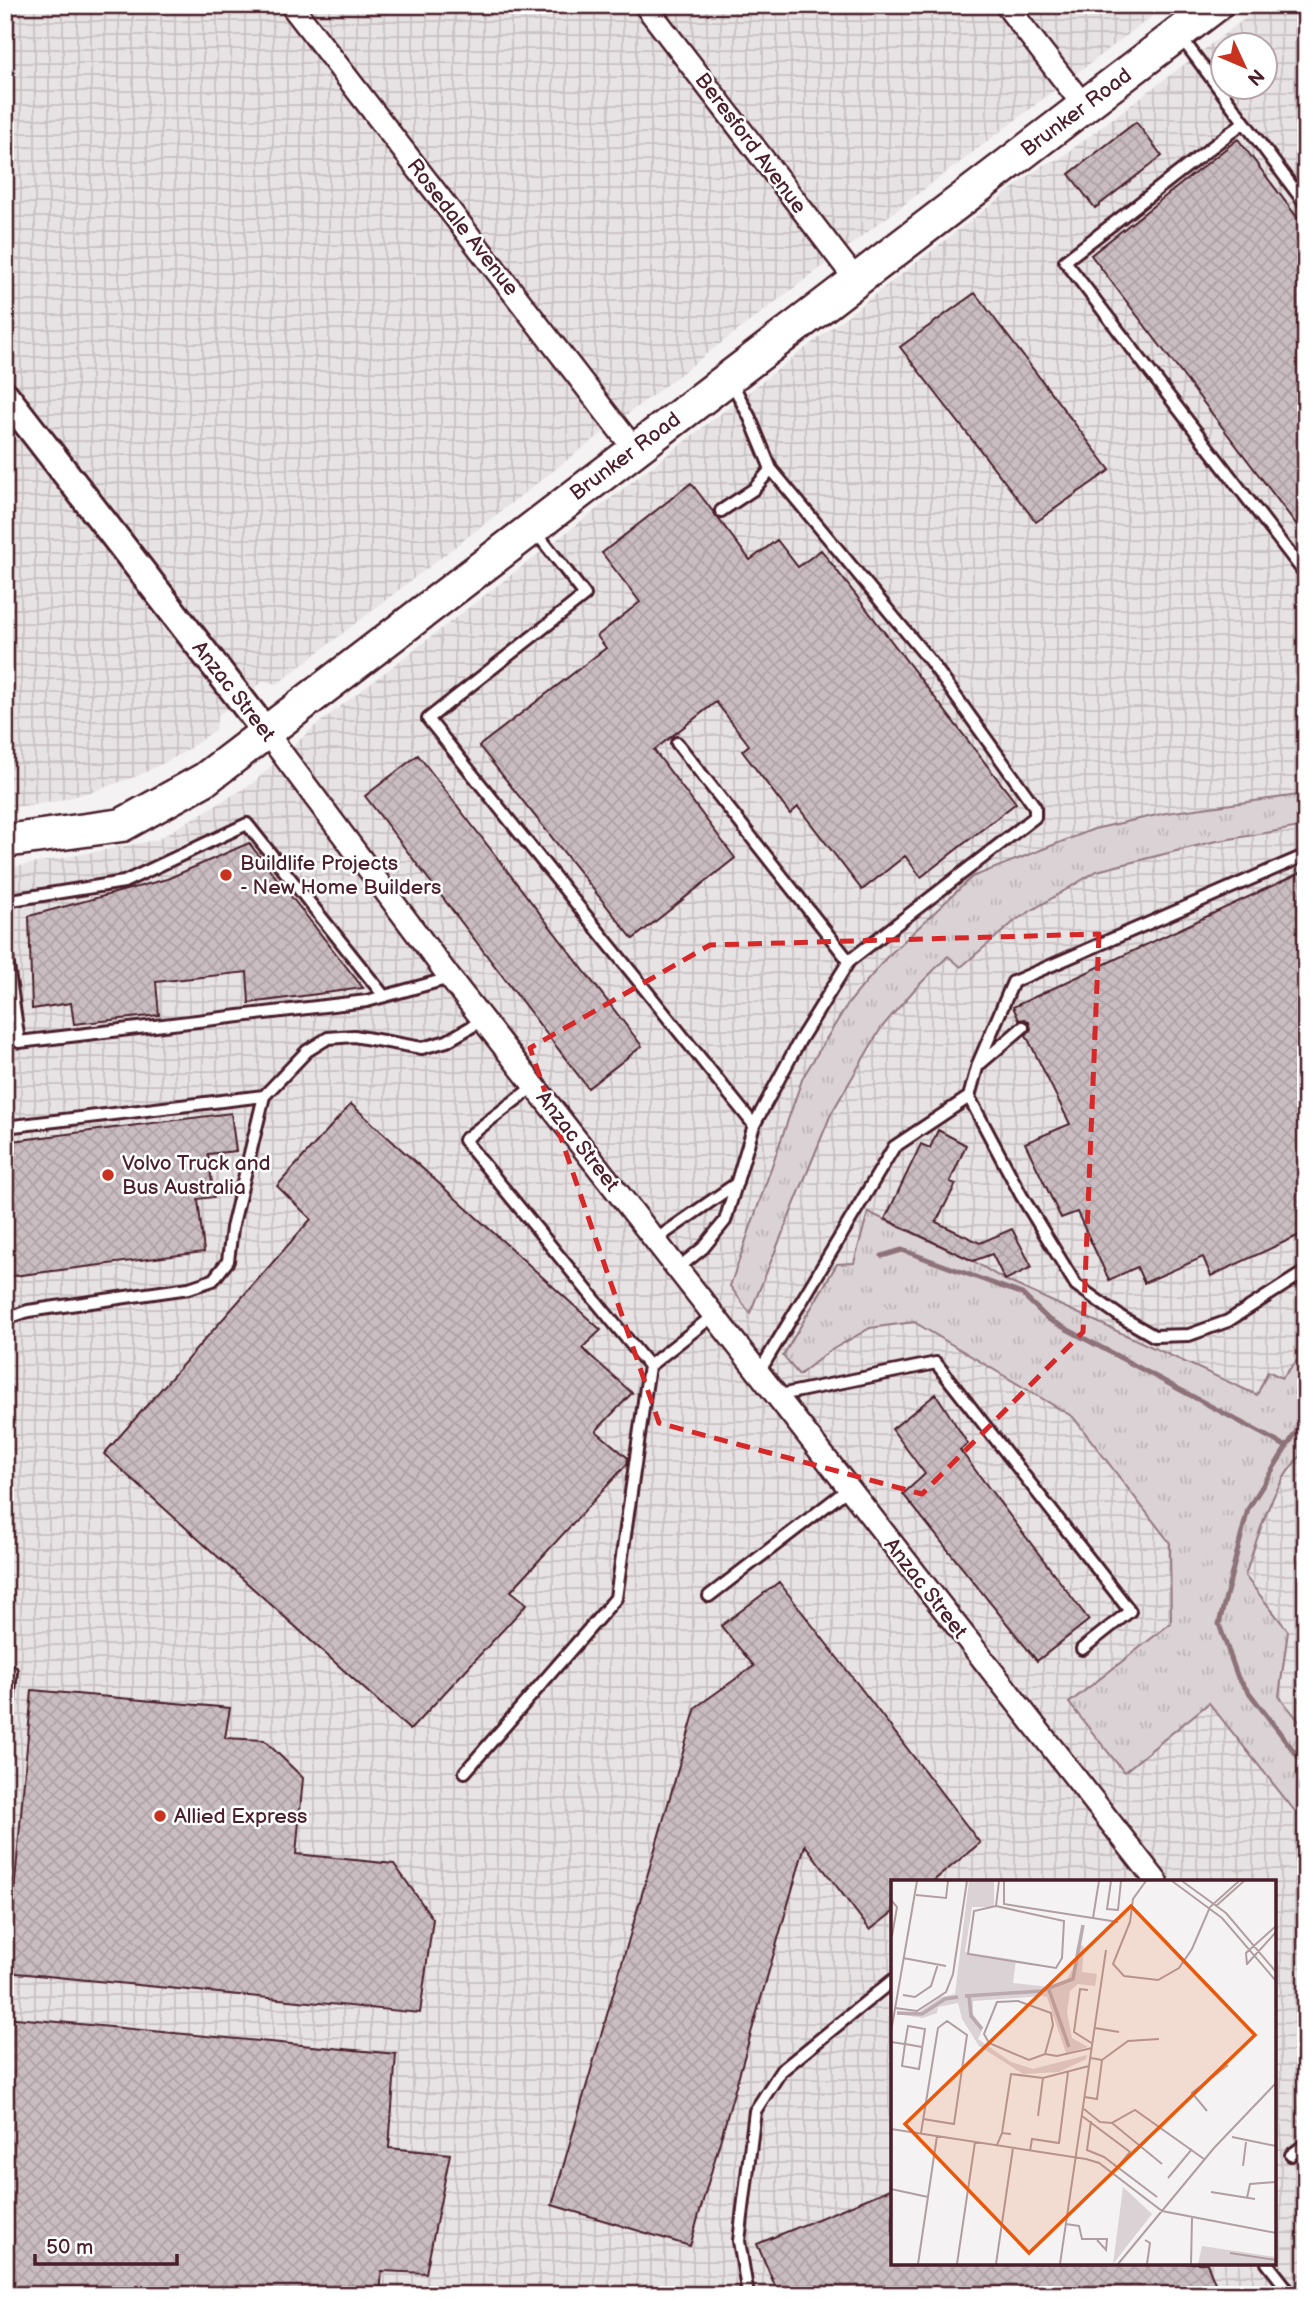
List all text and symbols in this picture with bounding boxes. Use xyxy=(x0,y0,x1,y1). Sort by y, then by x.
north arrow xyxy=(1210,32,1280,102)
street label: Brunker Road xyxy=(1016,63,1137,162)
text: N xyxy=(1242,64,1268,90)
street label: Beresford Avenue xyxy=(690,68,812,219)
street label: Rosedale Avenue xyxy=(401,154,524,301)
street label: Brunker Road xyxy=(565,407,686,506)
street label: Anzac Street xyxy=(187,636,281,747)
place label: Buildlife Projects - New Home Builders xyxy=(240,851,441,900)
marker: Buildlife Projects - New Home Builders xyxy=(218,867,234,883)
street label: Anzac Street xyxy=(531,1086,625,1197)
place label: Volvo Truck and Bus Australia xyxy=(122,1151,271,1200)
marker: Volvo Truck and Bus Australia xyxy=(100,1167,116,1183)
street label: Anzac Street xyxy=(879,1533,973,1644)
place label: Allied Express xyxy=(174,1804,308,1829)
marker: Allied Express xyxy=(152,1808,168,1824)
inset map xyxy=(891,1880,1276,2265)
scale bar xyxy=(35,2223,177,2267)
text: 50 m xyxy=(46,2235,93,2260)

